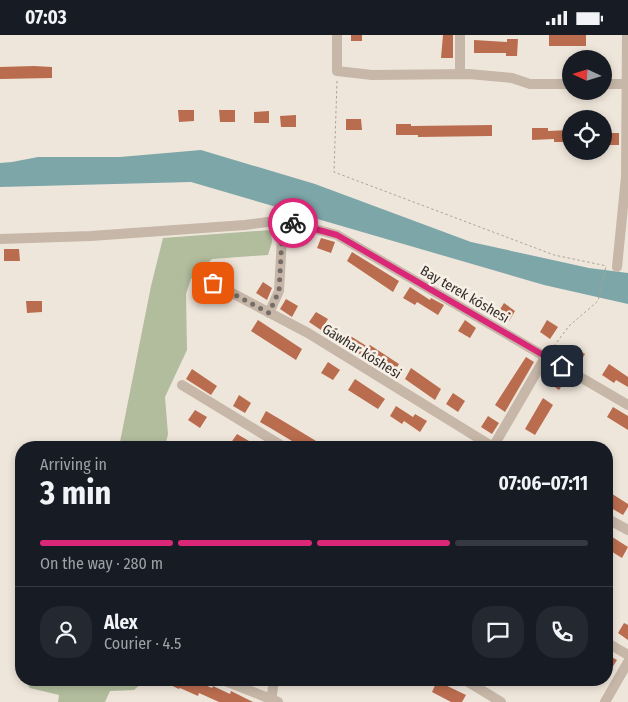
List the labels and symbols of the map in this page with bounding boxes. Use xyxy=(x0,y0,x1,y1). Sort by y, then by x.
north arrow xyxy=(562,50,612,100)
courier xyxy=(268,198,318,248)
pin xyxy=(192,262,234,304)
street label: Bay terek kóshesi xyxy=(417,262,512,327)
street label: Gáwhar kóshesi xyxy=(319,320,404,382)
pin xyxy=(541,345,583,387)

